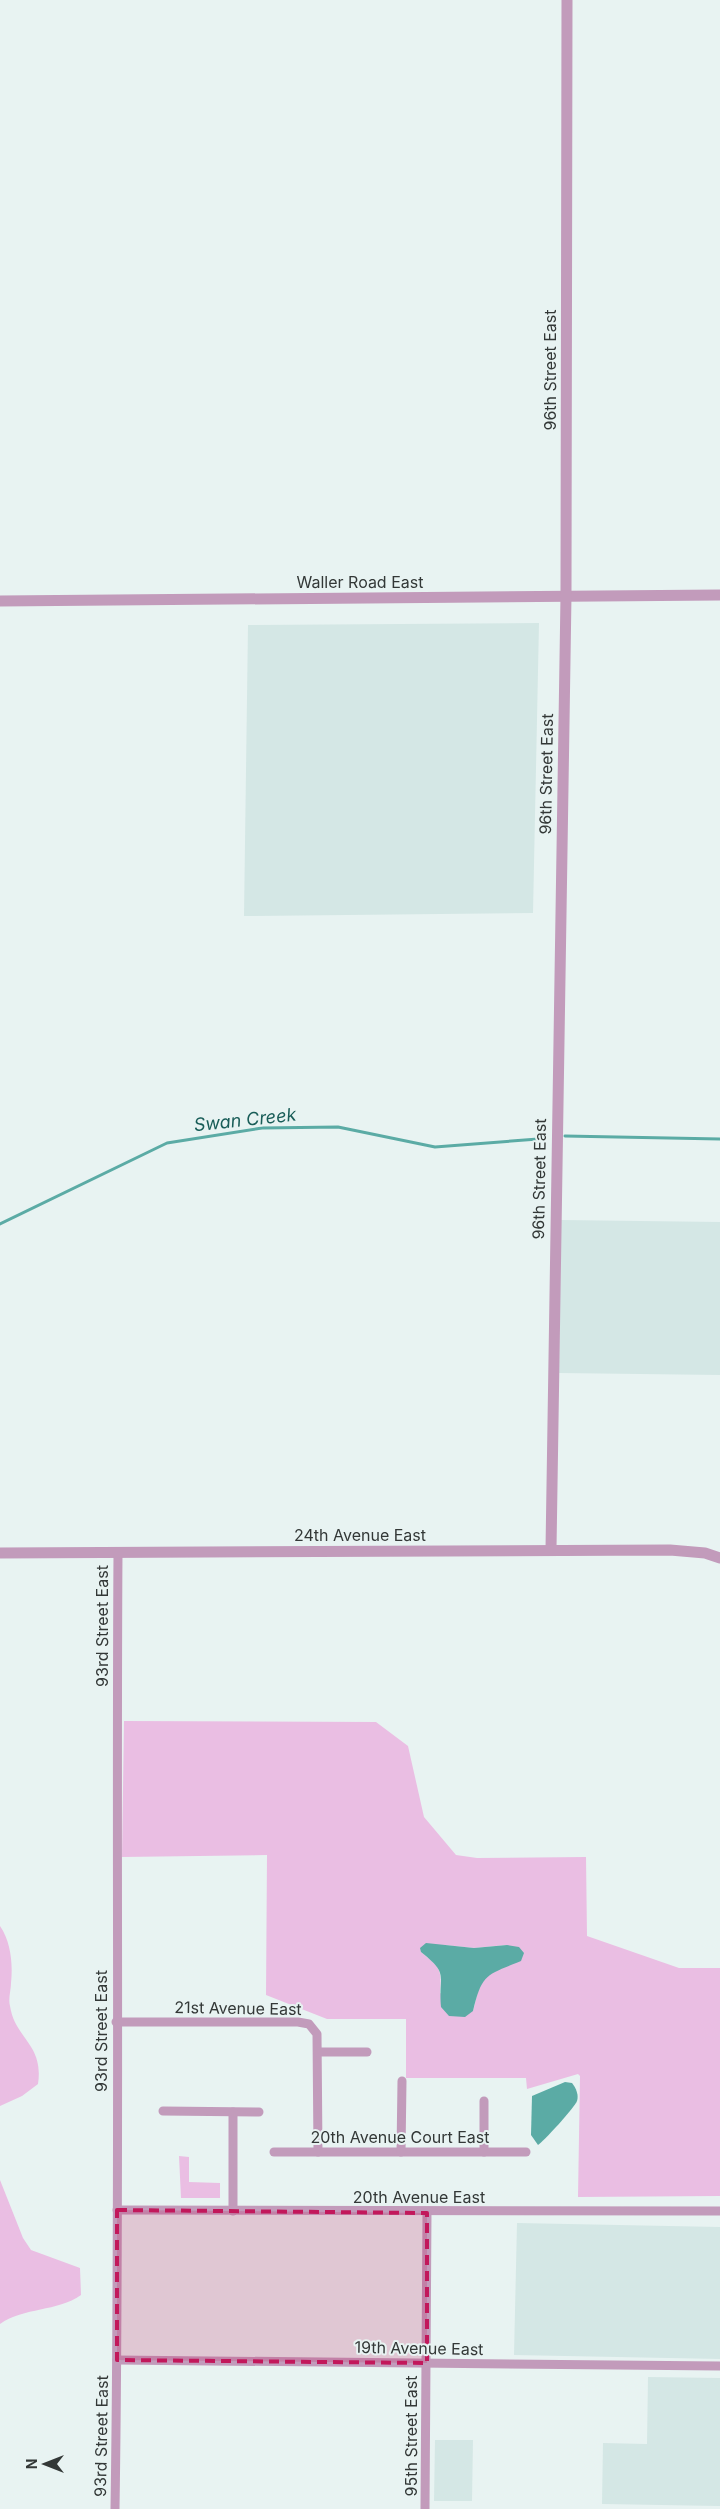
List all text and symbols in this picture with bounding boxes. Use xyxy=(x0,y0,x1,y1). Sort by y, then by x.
street label: 96th Street East xyxy=(540,310,560,430)
street label: Waller Road East xyxy=(297,572,423,592)
street label: 96th Street East xyxy=(535,713,557,835)
water label: Swan Creek xyxy=(193,1104,298,1135)
street label: 96th Street East xyxy=(528,1118,550,1240)
street label: 24th Avenue East xyxy=(294,1525,426,1545)
street label: 93rd Street East xyxy=(92,1565,112,1687)
street label: 93rd Street East xyxy=(91,1970,111,2092)
street label: 21st Avenue East xyxy=(174,1997,302,2019)
street label: 20th Avenue Court East xyxy=(310,2127,490,2147)
street label: 20th Avenue East xyxy=(353,2187,485,2207)
street label: 19th Avenue East xyxy=(354,2337,484,2359)
street label: 93rd Street East xyxy=(90,2375,112,2497)
street label: 95th Street East xyxy=(401,2376,421,2496)
north arrow xyxy=(20,2439,70,2489)
text: N xyxy=(23,2459,40,2469)

